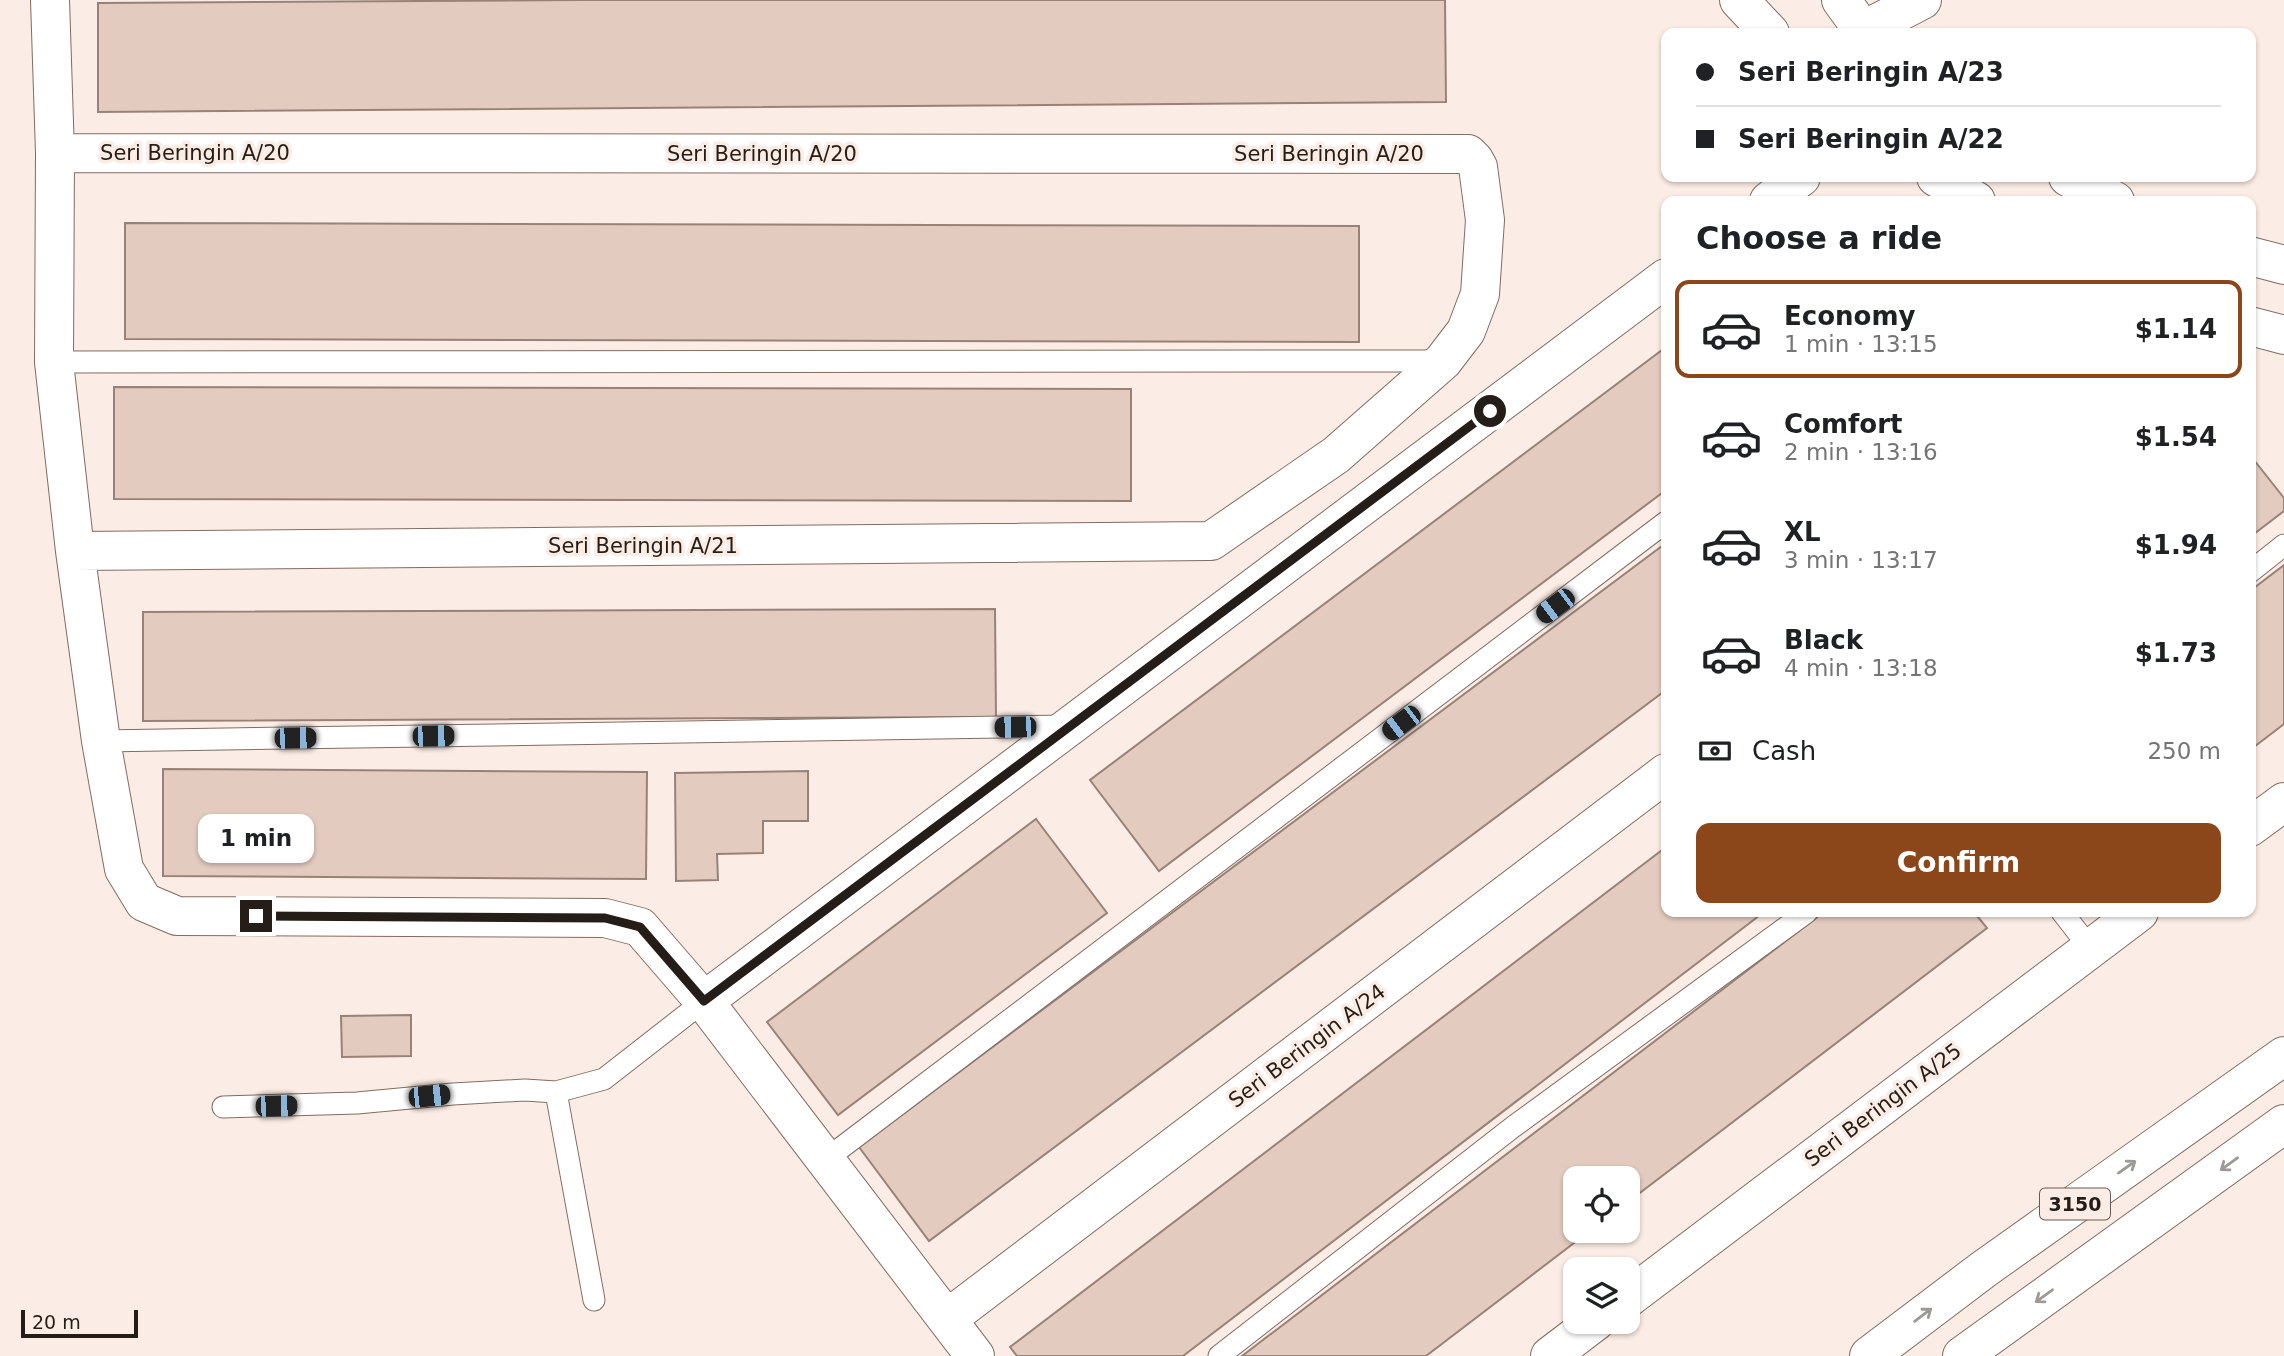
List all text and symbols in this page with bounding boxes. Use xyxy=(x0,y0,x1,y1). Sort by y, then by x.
text: Seri Beringin A/23 xyxy=(1738,57,2004,87)
text: Seri Beringin A/22 xyxy=(1738,124,2004,154)
street label: Seri Beringin A/20 xyxy=(100,141,290,165)
street label: Seri Beringin A/20 xyxy=(667,142,857,166)
street label: Seri Beringin A/20 xyxy=(1234,142,1424,166)
text: Choose a ride xyxy=(1696,219,1942,257)
icon: car xyxy=(1700,298,1763,361)
text: Economy xyxy=(1784,301,1915,331)
text: $1.14 xyxy=(2135,314,2217,344)
text: 1 min · 13:15 xyxy=(1784,331,1938,357)
route start xyxy=(1474,395,1506,427)
icon: car xyxy=(1700,406,1763,469)
text: Comfort xyxy=(1784,409,1902,439)
text: $1.54 xyxy=(2135,422,2217,452)
text: 2 min · 13:16 xyxy=(1784,439,1938,465)
icon: car xyxy=(1700,514,1763,577)
text: XL xyxy=(1784,517,1821,547)
text: $1.94 xyxy=(2135,530,2217,560)
street label: Seri Beringin A/21 xyxy=(548,534,738,558)
text: 3 min · 13:17 xyxy=(1784,547,1938,573)
car xyxy=(1532,585,1579,627)
icon: car xyxy=(1700,622,1763,685)
text: Black xyxy=(1784,625,1863,655)
text: $1.73 xyxy=(2135,638,2217,668)
text: 4 min · 13:18 xyxy=(1784,655,1938,681)
car xyxy=(1378,702,1425,744)
car xyxy=(994,716,1037,738)
car xyxy=(412,725,455,747)
car xyxy=(274,727,317,749)
icon: cash xyxy=(1696,732,1734,770)
text: Cash xyxy=(1752,736,1816,766)
text: 250 m xyxy=(2147,738,2221,764)
callout: 1 min xyxy=(198,814,314,864)
button: Confirm xyxy=(1696,823,2221,903)
text: 1 min xyxy=(220,825,292,851)
route end xyxy=(240,900,272,932)
street label: Seri Beringin A/24 xyxy=(1224,979,1390,1113)
street label: Seri Beringin A/25 xyxy=(1800,1038,1966,1172)
car xyxy=(408,1083,451,1109)
car xyxy=(255,1095,298,1117)
one-way arrow xyxy=(2220,1156,2238,1171)
one-way arrow xyxy=(2117,1160,2136,1174)
map controls xyxy=(1563,1166,1640,1334)
button: locate xyxy=(1563,1166,1640,1243)
road number: 3150 xyxy=(2040,1188,2110,1220)
button: layers xyxy=(1563,1257,1640,1334)
one-way arrow xyxy=(2035,1289,2054,1303)
scale bar xyxy=(21,1307,138,1339)
one-way arrow xyxy=(1913,1308,1932,1322)
text: 20 m xyxy=(32,1311,81,1333)

